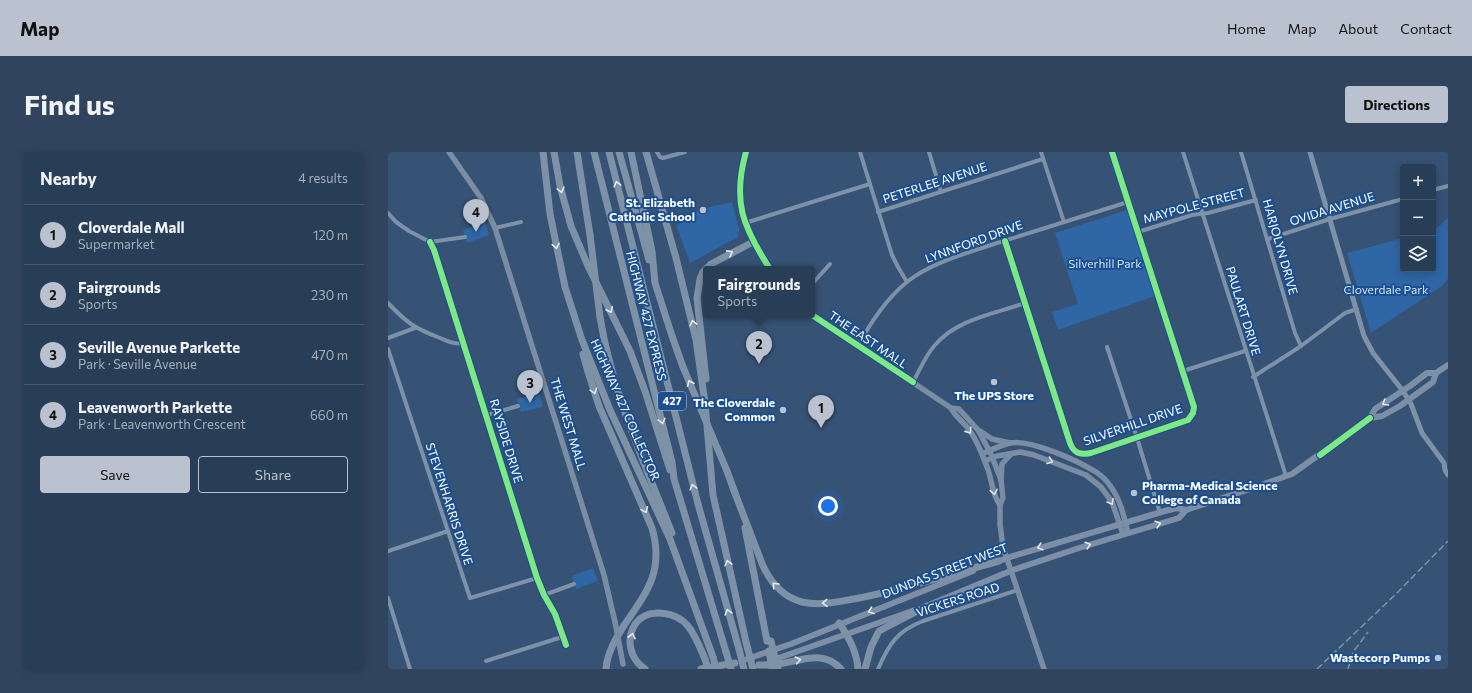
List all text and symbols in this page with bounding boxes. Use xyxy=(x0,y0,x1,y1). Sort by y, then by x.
text: Map xyxy=(20,17,59,40)
text: Home xyxy=(1227,20,1266,37)
text: Map xyxy=(1288,20,1316,37)
text: About xyxy=(1338,20,1378,37)
text: Contact xyxy=(1400,20,1452,37)
button: Directions xyxy=(1345,86,1448,123)
text: Find us xyxy=(24,87,115,121)
street label: PETERLEE AVENUE xyxy=(881,159,989,205)
map controls xyxy=(1400,164,1436,272)
button: + xyxy=(1400,164,1436,200)
text: Nearby xyxy=(40,168,97,189)
text: 4 results xyxy=(298,170,348,186)
one-way arrow xyxy=(613,181,622,188)
street label: MAYPOLE STREET xyxy=(1141,185,1246,225)
one-way arrow xyxy=(556,187,565,194)
street label: OVIDA AVENUE xyxy=(1288,188,1376,228)
place label: St. Elizabeth Catholic School xyxy=(609,195,695,223)
street label: HARJOLYN DRIVE xyxy=(1260,197,1301,296)
pin: 4 xyxy=(463,199,489,232)
button: − xyxy=(1400,200,1436,236)
marker: St. Elizabeth Catholic School xyxy=(698,205,708,215)
street label: LYNNFORD DRIVE xyxy=(923,217,1024,265)
text: Cloverdale Mall xyxy=(78,218,185,236)
text: 1 xyxy=(50,227,56,243)
text: 120 m xyxy=(313,227,348,243)
text: Supermarket xyxy=(78,236,155,252)
button: layers xyxy=(1400,236,1436,272)
one-way arrow xyxy=(552,243,560,249)
street label: HIGHWAY 427 EXPRESS xyxy=(624,249,670,382)
one-way arrow xyxy=(726,251,733,258)
park label: Silverhill Park xyxy=(1068,256,1142,270)
street label: PAULART DRIVE xyxy=(1224,265,1264,357)
popup xyxy=(703,266,815,318)
text: Fairgrounds xyxy=(718,275,800,293)
text: Fairgrounds xyxy=(78,278,161,296)
park label: Cloverdale Park xyxy=(1343,282,1429,296)
text: 2 xyxy=(49,287,57,303)
text: 230 m xyxy=(311,287,348,303)
text: Sports xyxy=(718,293,757,309)
text: Sports xyxy=(78,296,118,312)
one-way arrow xyxy=(605,306,613,314)
street label: THE EAST MALL xyxy=(827,308,911,371)
one-way arrow xyxy=(689,320,697,327)
pin: 2 xyxy=(746,331,772,364)
street label: HIGHWAY 427 COLLECTOR xyxy=(588,337,664,483)
text: Seville Avenue Parkette xyxy=(78,338,240,356)
text: 3 xyxy=(49,347,57,363)
text: 470 m xyxy=(311,347,348,363)
text: Park · Seville Avenue xyxy=(78,356,197,372)
pin: 3 xyxy=(517,370,543,403)
street label: THE WEST MALL xyxy=(548,376,590,472)
marker: The UPS Store xyxy=(989,377,999,387)
one-way arrow xyxy=(687,380,695,387)
one-way arrow xyxy=(589,387,598,394)
place label: The UPS Store xyxy=(954,388,1034,402)
road number: 427 xyxy=(658,392,686,410)
place label: The Cloverdale Common xyxy=(693,395,775,423)
pin: 1 xyxy=(808,395,834,428)
street label: RAYSIDE DRIVE xyxy=(488,397,526,484)
text: Leavenworth Parkette xyxy=(78,398,232,416)
one-way arrow xyxy=(1382,398,1389,405)
street label: SILVERHILL DRIVE xyxy=(1081,401,1184,448)
marker: The Cloverdale Common xyxy=(778,405,788,415)
text: 4 xyxy=(49,407,57,423)
text: 660 m xyxy=(310,407,348,423)
text: Park · Leavenworth Crescent xyxy=(78,416,246,432)
one-way arrow xyxy=(657,417,665,424)
one-way arrow xyxy=(964,427,972,434)
street label: STEVENHARRIS DRIVE xyxy=(424,441,476,567)
button: Save xyxy=(40,456,190,493)
button: Share xyxy=(198,456,348,493)
one-way arrow xyxy=(1047,457,1054,465)
place label: Pharma-Medical Science College of Canada xyxy=(1142,478,1277,506)
one-way arrow xyxy=(690,483,698,490)
marker: Pharma-Medical Science College of Canada xyxy=(1129,488,1139,498)
one-way arrow xyxy=(990,489,998,496)
your location xyxy=(818,496,838,516)
one-way arrow xyxy=(1106,498,1113,505)
one-way arrow xyxy=(640,506,648,514)
one-way arrow xyxy=(1155,520,1162,529)
street label: DUNDAS STREET WEST xyxy=(880,539,1010,601)
one-way arrow xyxy=(1084,541,1091,550)
one-way arrow xyxy=(1036,542,1043,551)
one-way arrow xyxy=(724,560,732,567)
street label: VICKERS ROAD xyxy=(914,579,1001,619)
one-way arrow xyxy=(772,582,780,590)
one-way arrow xyxy=(822,599,828,607)
one-way arrow xyxy=(868,606,876,614)
one-way arrow xyxy=(724,609,733,616)
one-way arrow xyxy=(627,633,635,639)
place label: Wastecorp Pumps xyxy=(1330,650,1430,664)
marker: Wastecorp Pumps xyxy=(1433,653,1443,663)
one-way arrow xyxy=(795,657,801,665)

